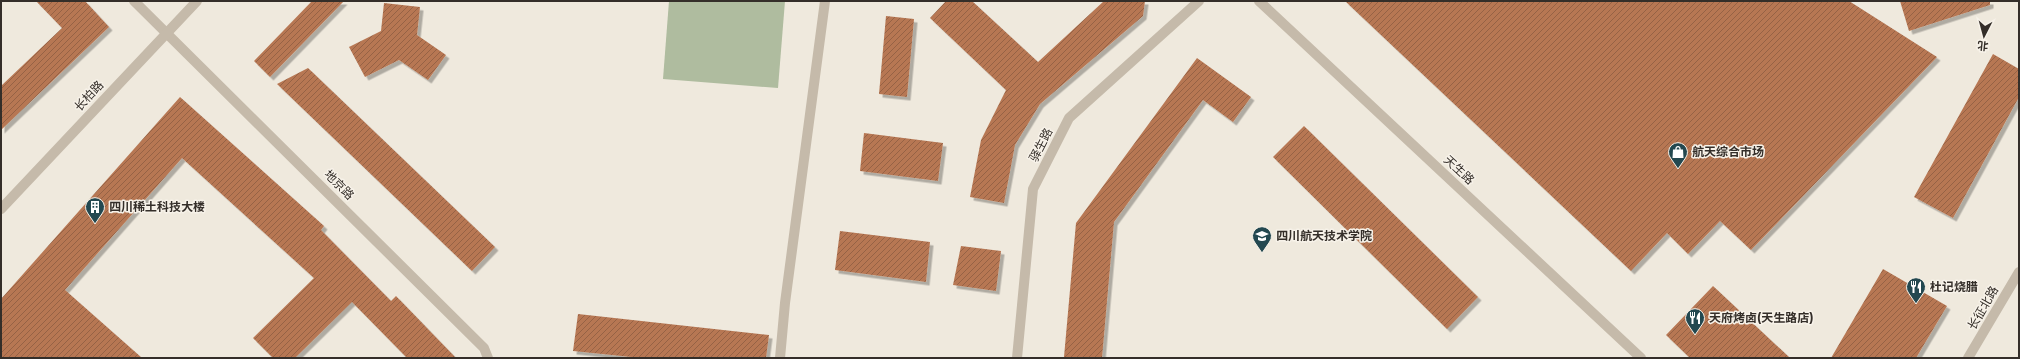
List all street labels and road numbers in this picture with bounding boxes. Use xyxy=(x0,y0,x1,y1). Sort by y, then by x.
street label: 长柏路 xyxy=(71,77,106,114)
street label: 驿生路 xyxy=(1026,125,1055,164)
street label: 天生路 xyxy=(1441,152,1478,187)
street label: 地京路 xyxy=(321,167,357,203)
street label: 长征北路 xyxy=(1964,283,2001,332)

